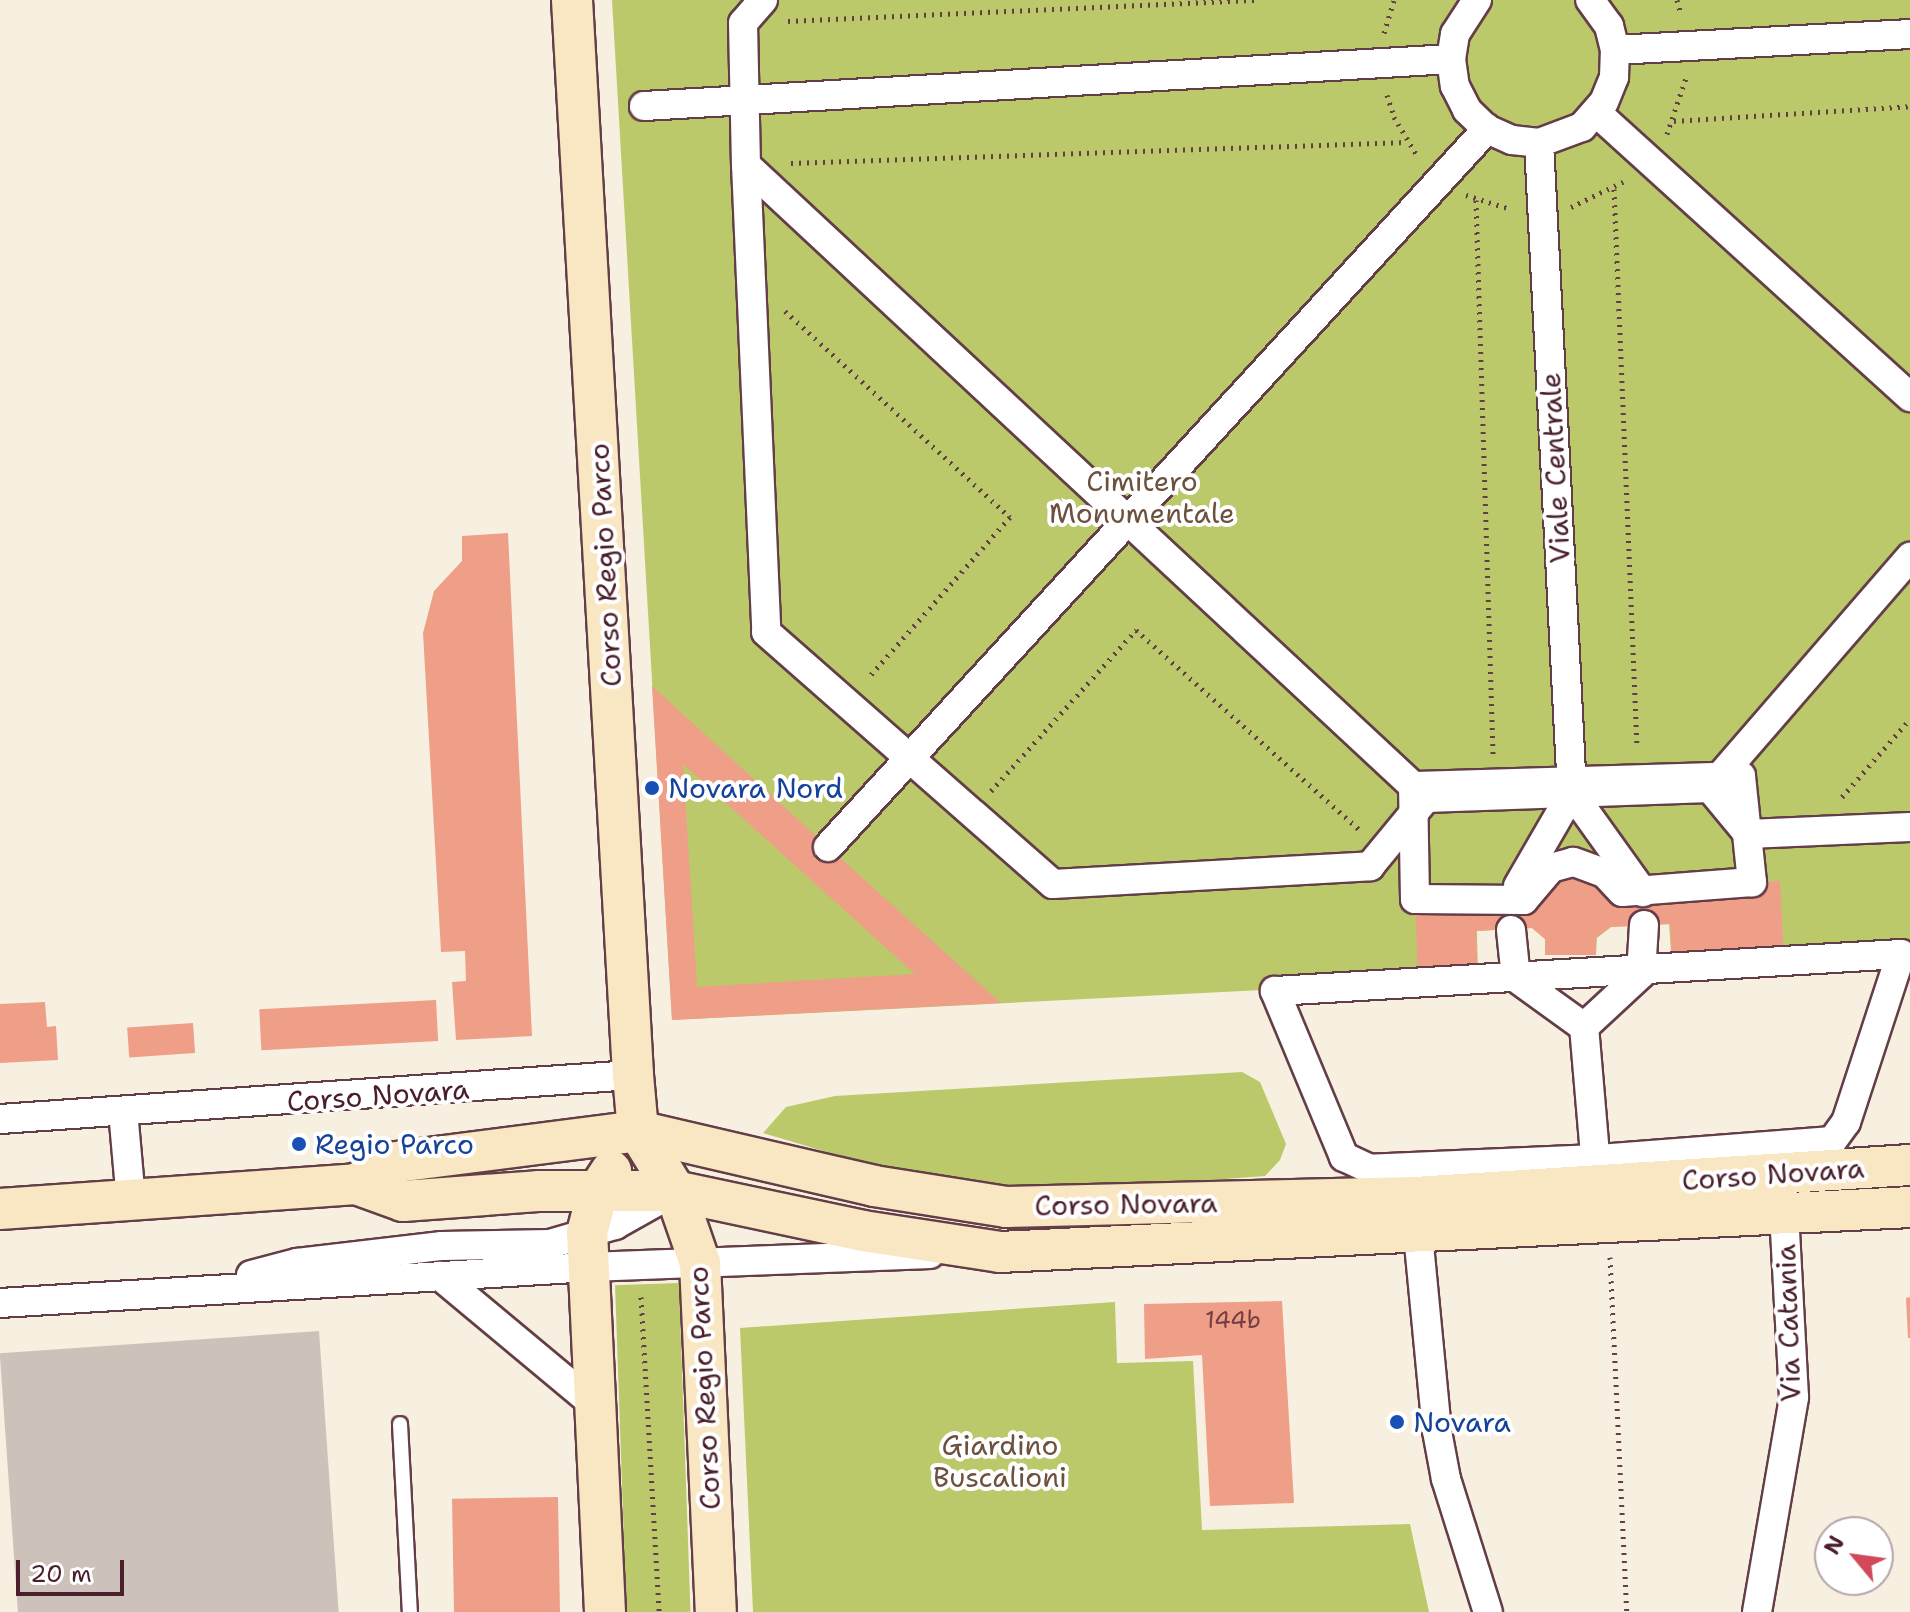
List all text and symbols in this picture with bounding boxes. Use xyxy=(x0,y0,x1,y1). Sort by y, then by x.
street label: Viale Centrale xyxy=(1533,372,1577,564)
street label: Corso Regio Parco xyxy=(582,442,628,688)
park label: Cimitero Monumentale xyxy=(1049,464,1235,530)
place label: Novara Nord xyxy=(668,771,843,805)
marker: Novara Nord xyxy=(643,779,661,797)
street label: Corso Novara xyxy=(286,1072,470,1118)
place label: Regio Parco xyxy=(315,1127,474,1161)
marker: Regio Parco xyxy=(290,1135,308,1153)
street label: Corso Novara xyxy=(1681,1151,1865,1197)
street label: Corso Novara xyxy=(1034,1186,1218,1222)
street label: Via Catania xyxy=(1768,1243,1808,1403)
street label: Corso Regio Parco xyxy=(681,1265,727,1511)
house number: 144b xyxy=(1205,1307,1261,1335)
place label: Novara xyxy=(1413,1405,1511,1439)
marker: Novara xyxy=(1388,1413,1406,1431)
park label: Giardino Buscalioni xyxy=(933,1428,1067,1494)
north arrow xyxy=(1814,1516,1894,1596)
text: N xyxy=(1817,1530,1851,1560)
scale bar xyxy=(20,1544,128,1594)
text: 20 m xyxy=(30,1558,92,1590)

